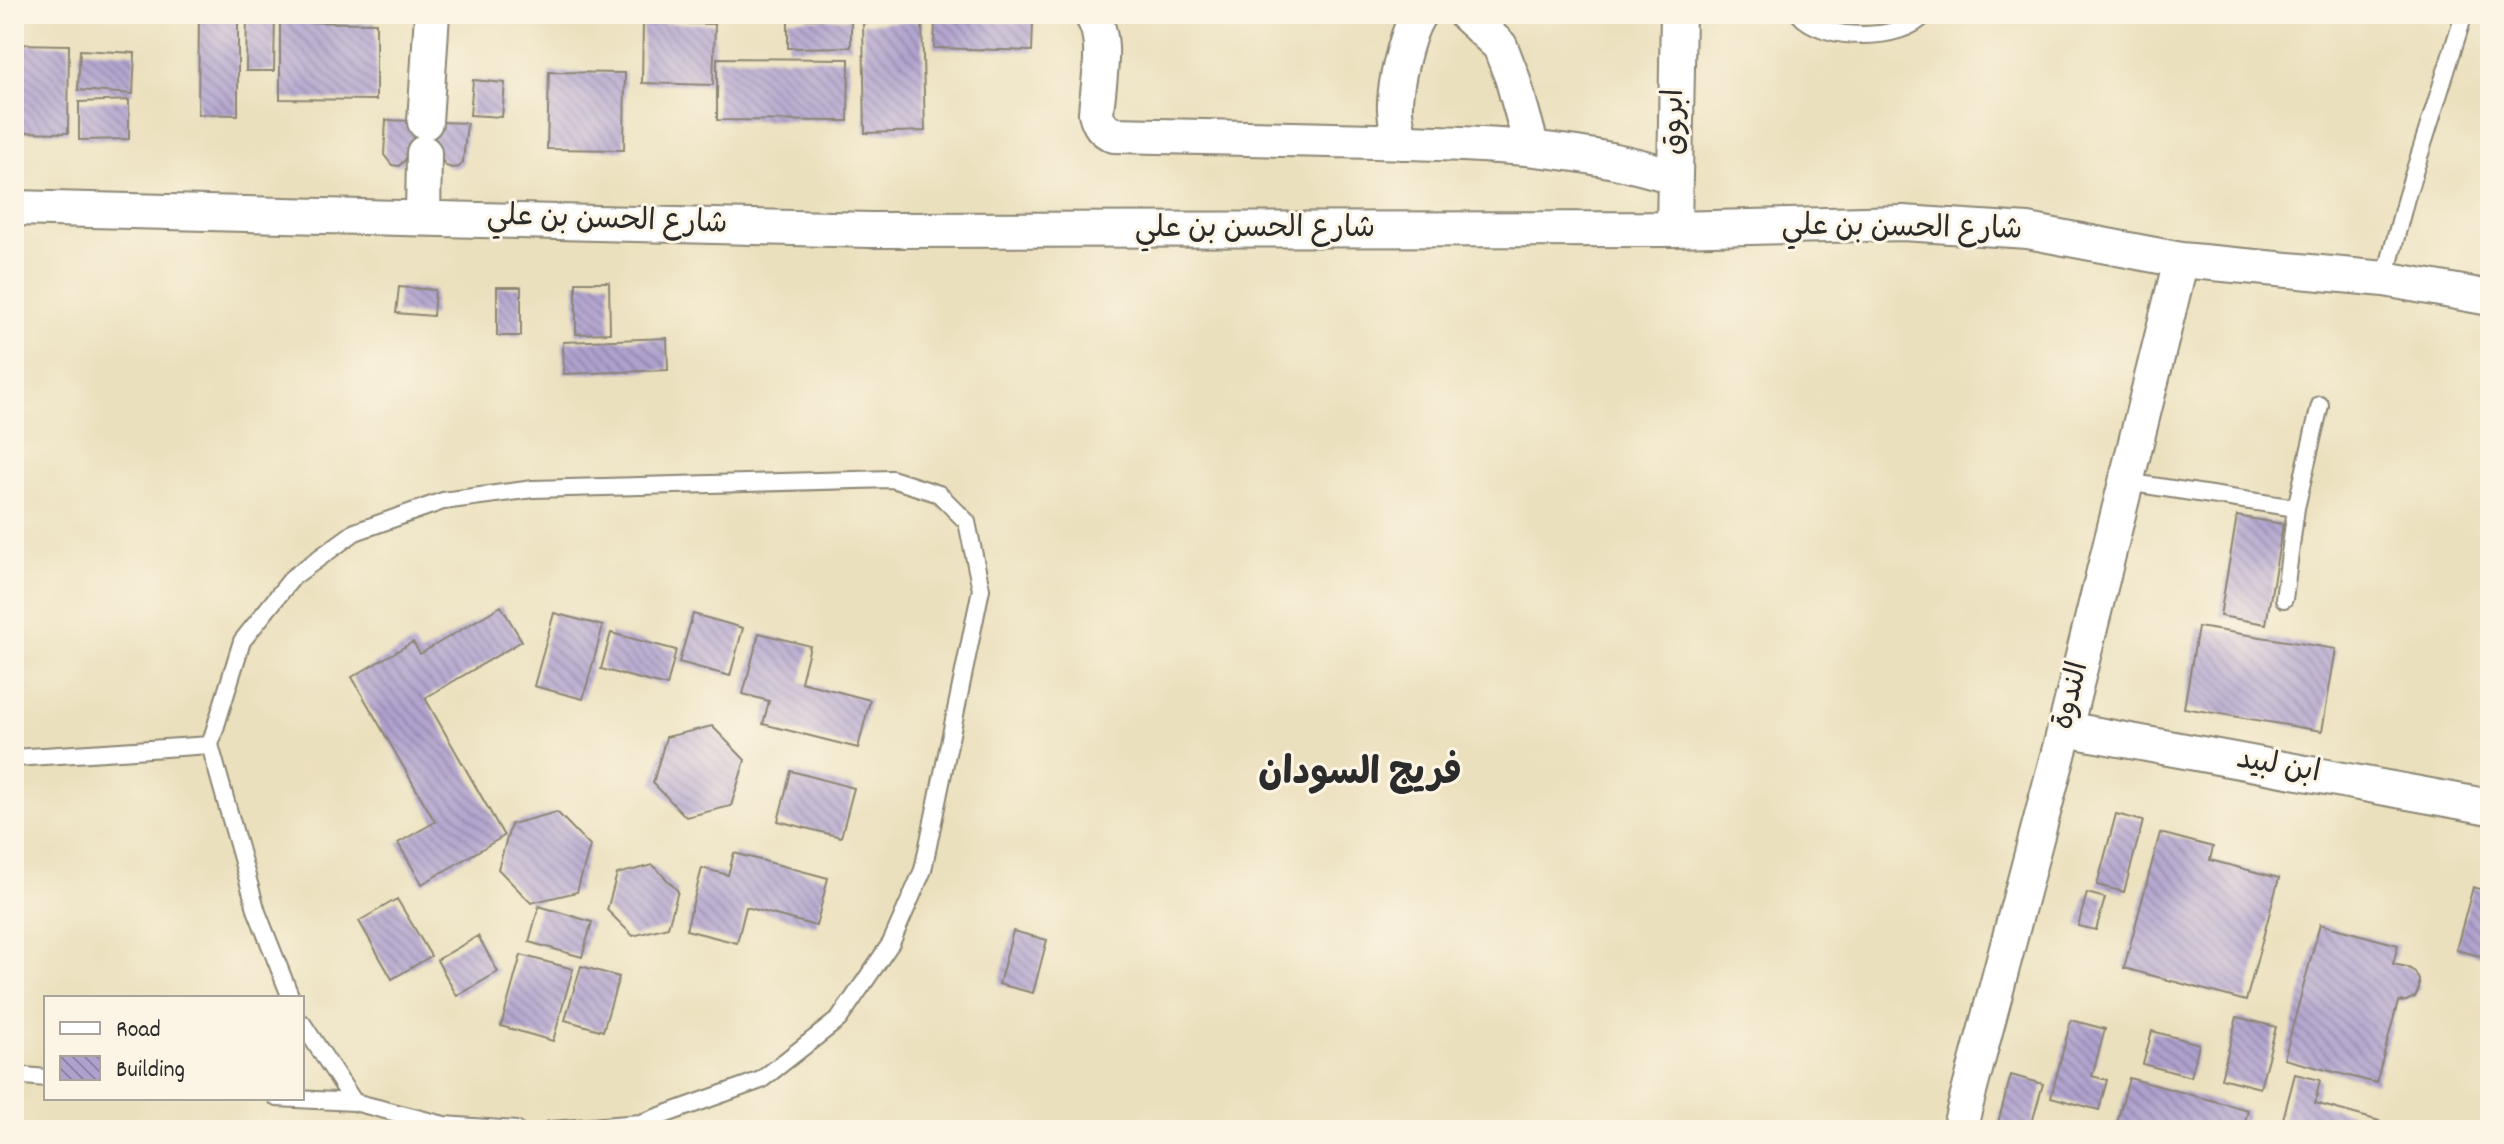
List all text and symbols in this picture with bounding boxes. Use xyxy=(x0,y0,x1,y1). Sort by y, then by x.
street label: ابروق xyxy=(1654,88,1698,156)
street label: شارع الحسن بن علي xyxy=(486,196,728,248)
street label: شارع الحسن بن علي xyxy=(1781,206,2023,254)
street label: شارع الحسن بن علي xyxy=(1135,209,1375,252)
street label: الندوة xyxy=(2044,657,2102,735)
street label: ابن لبيد xyxy=(2233,739,2323,797)
district label: فريج السودان xyxy=(1258,748,1462,803)
legend xyxy=(44,996,304,1100)
text: Road xyxy=(116,1014,161,1048)
text: Building xyxy=(116,1054,185,1088)

